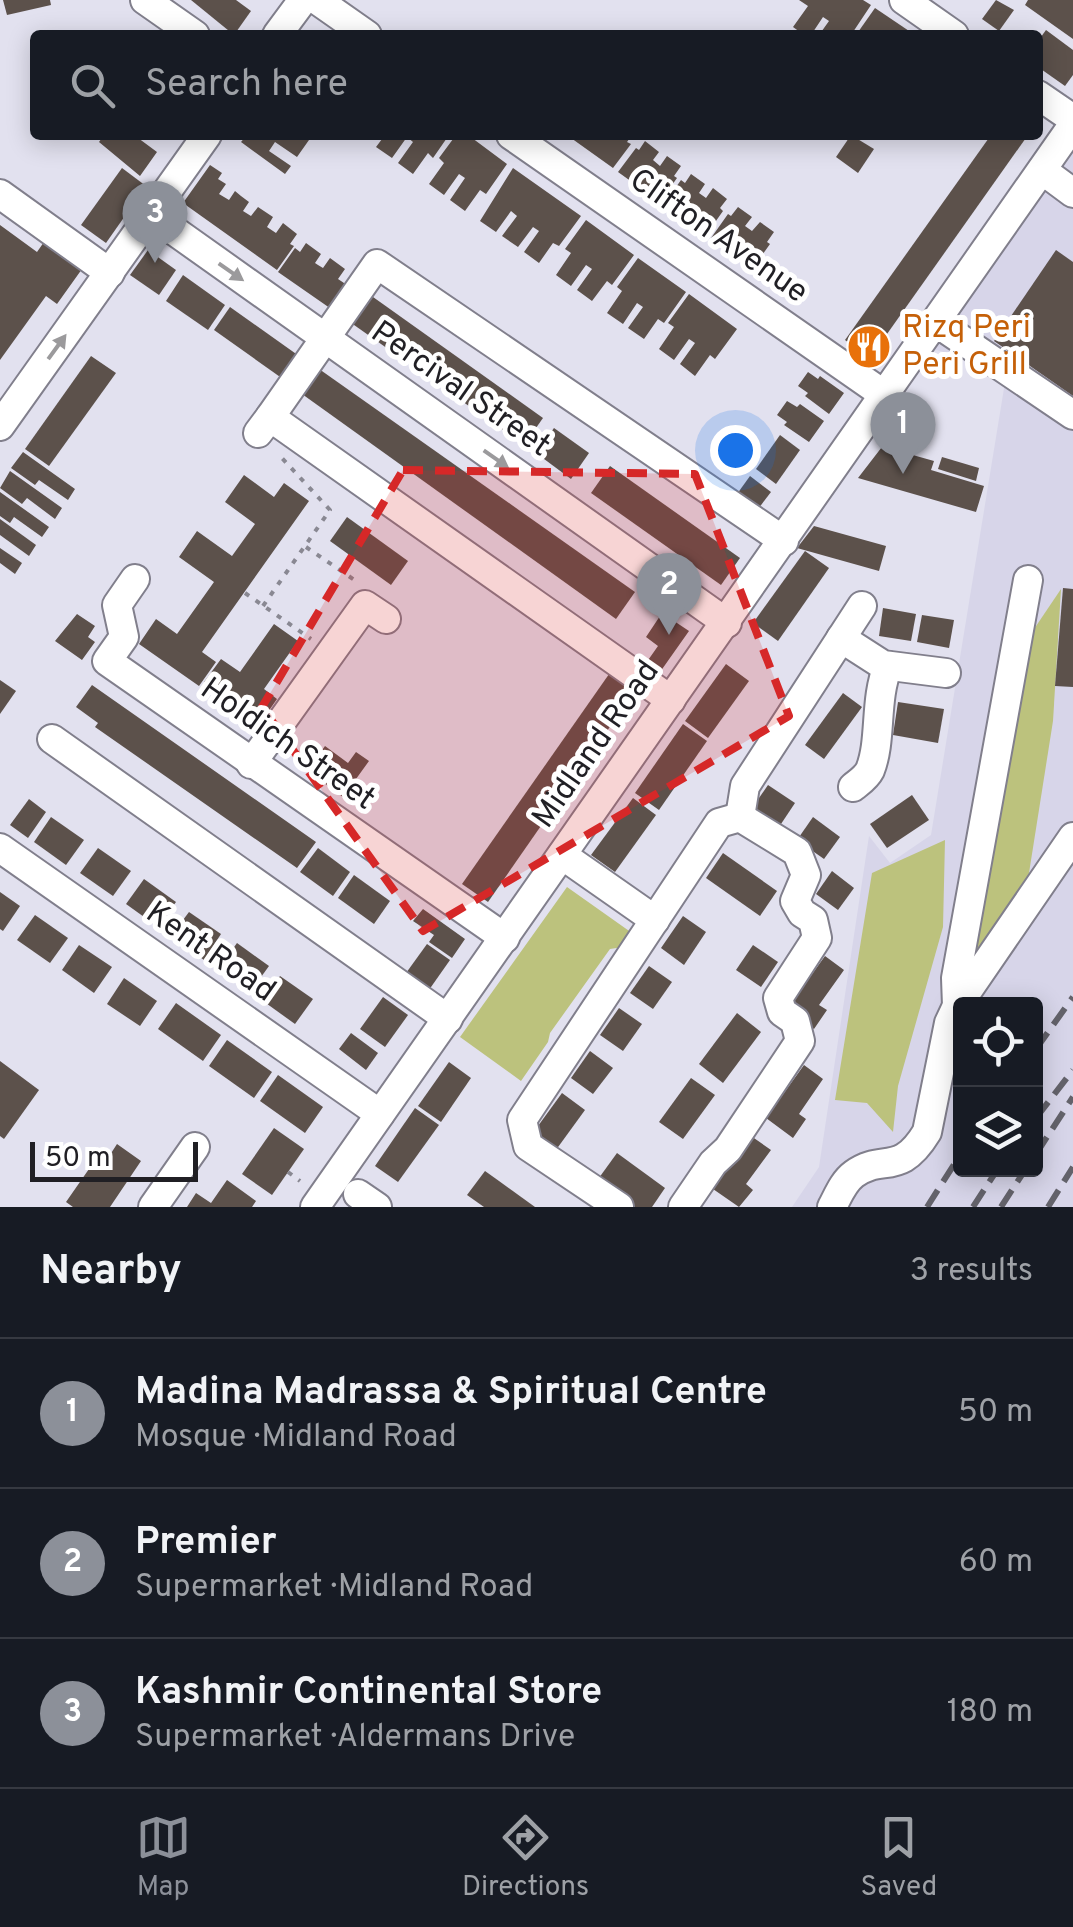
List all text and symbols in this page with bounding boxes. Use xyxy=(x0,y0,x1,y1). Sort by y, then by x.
search box xyxy=(30,30,1043,140)
icon: search xyxy=(65,58,120,113)
text: Search here xyxy=(145,61,348,110)
street label: Clifton Avenue xyxy=(621,161,815,313)
pin: 3 xyxy=(122,180,188,263)
one-way arrow xyxy=(218,261,245,281)
place label: Rizq Peri Peri Grill xyxy=(902,309,1031,386)
street label: Percival Street xyxy=(362,313,558,467)
restaurant icon: Rizq Peri Peri Grill xyxy=(846,324,892,370)
one-way arrow xyxy=(47,334,66,360)
pin: 1 xyxy=(870,392,936,474)
your location xyxy=(710,425,761,476)
one-way arrow xyxy=(483,449,510,469)
pin: 2 xyxy=(636,552,702,635)
street label: Midland Road xyxy=(525,653,669,837)
street label: Holdich Street xyxy=(192,670,382,820)
street label: Kent Road xyxy=(137,894,283,1012)
map controls xyxy=(953,997,1043,1177)
button: locate xyxy=(953,997,1043,1087)
button: layers xyxy=(953,1087,1043,1177)
scale bar xyxy=(30,1137,198,1182)
text: 50 m xyxy=(45,1141,111,1177)
text: Nearby xyxy=(40,1246,182,1299)
text: 3 results xyxy=(910,1252,1033,1292)
text: Madina Madrassa & Spiritual Centre xyxy=(135,1369,767,1418)
text: 1 xyxy=(66,1393,79,1433)
text: 50 m xyxy=(958,1393,1033,1433)
text: Mosque · Midland Road xyxy=(135,1418,457,1458)
text: Premier xyxy=(135,1519,277,1568)
text: 2 xyxy=(63,1543,82,1583)
text: 60 m xyxy=(959,1543,1033,1583)
text: Supermarket · Midland Road xyxy=(135,1568,533,1608)
text: Kashmir Continental Store xyxy=(135,1669,602,1718)
text: 3 xyxy=(63,1693,82,1733)
text: 180 m xyxy=(947,1693,1033,1733)
text: Supermarket · Aldermans Drive xyxy=(135,1718,575,1758)
tab: Map xyxy=(136,1810,191,1906)
tab: Directions xyxy=(462,1810,589,1906)
tab: Saved xyxy=(860,1810,937,1906)

